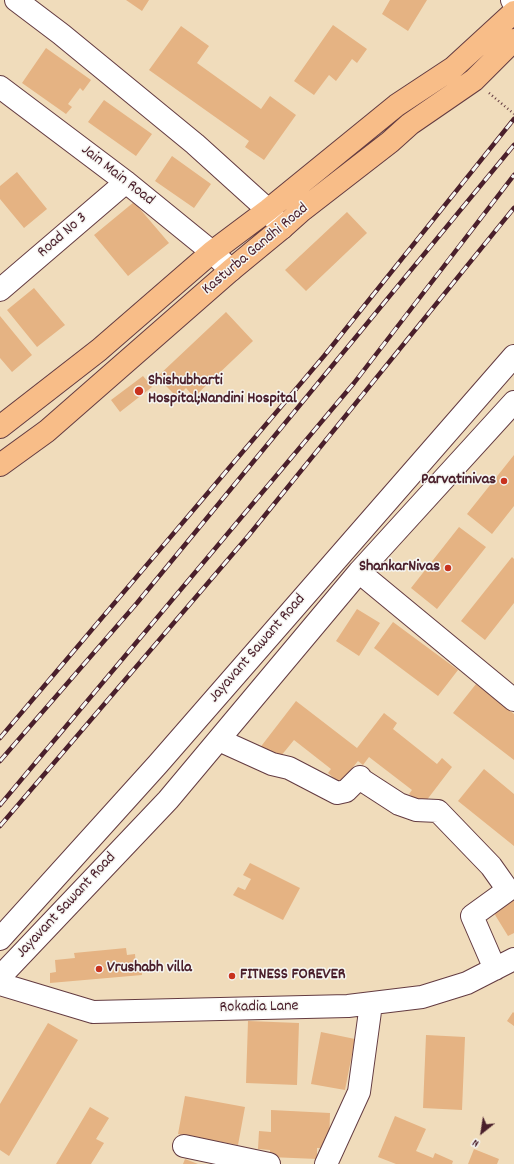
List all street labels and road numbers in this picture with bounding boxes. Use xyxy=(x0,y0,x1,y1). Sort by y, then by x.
street label: Jain Main Road xyxy=(76,141,158,211)
street label: Kasturba Gandhi Road xyxy=(199,200,313,300)
street label: Road No 3 xyxy=(34,209,92,263)
street label: Jayavant Sawant Road xyxy=(206,591,310,707)
street label: Jayavant Sawant Road xyxy=(13,849,121,963)
street label: Rokadia Lane xyxy=(219,998,299,1018)

